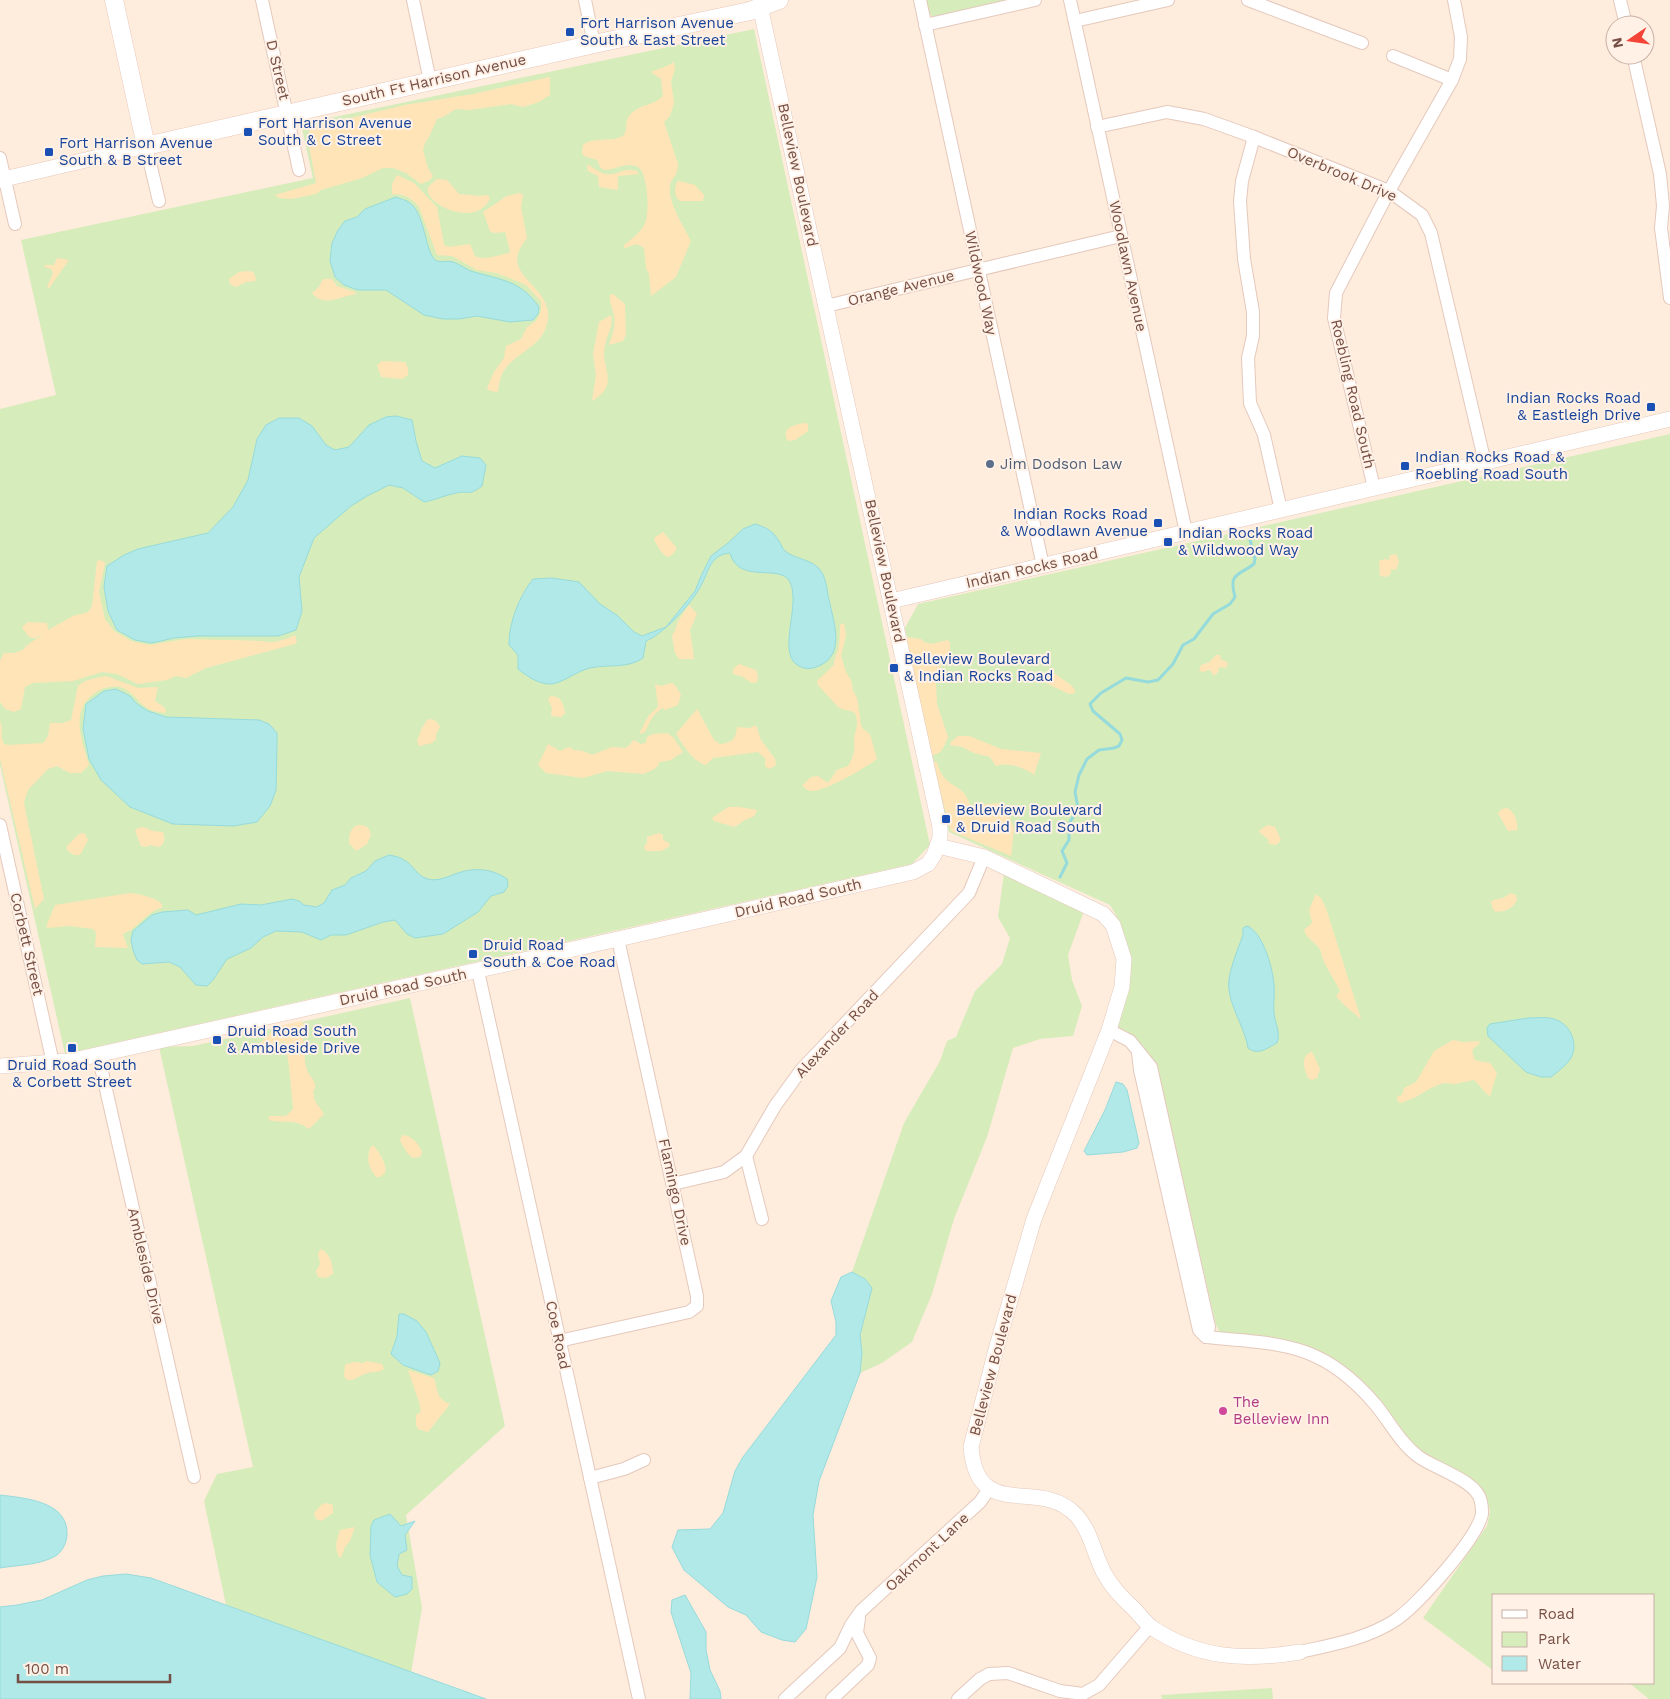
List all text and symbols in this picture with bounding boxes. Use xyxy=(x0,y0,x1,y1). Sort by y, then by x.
place label: Fort Harrison Avenue South & East Street xyxy=(580,14,734,49)
north arrow xyxy=(1605,15,1655,65)
marker: Fort Harrison Avenue South & East Street xyxy=(564,26,576,38)
text: N xyxy=(1608,36,1626,50)
street label: D Street xyxy=(262,38,294,102)
street label: South Ft Harrison Avenue xyxy=(340,50,528,110)
street label: Belleview Boulevard xyxy=(774,102,822,248)
place label: Fort Harrison Avenue South & C Street xyxy=(258,114,412,149)
marker: Fort Harrison Avenue South & C Street xyxy=(242,126,254,138)
place label: Fort Harrison Avenue South & B Street xyxy=(59,134,213,169)
street label: Overbrook Drive xyxy=(1284,143,1400,205)
marker: Fort Harrison Avenue South & B Street xyxy=(43,146,55,158)
street label: Woodlawn Avenue xyxy=(1105,199,1151,333)
street label: Wildwood Way xyxy=(961,229,1001,337)
street label: Orange Avenue xyxy=(846,266,956,310)
street label: Roebling Road South xyxy=(1327,317,1379,471)
place label: Indian Rocks Road & Eastleigh Drive xyxy=(1506,389,1641,424)
marker: Indian Rocks Road & Eastleigh Drive xyxy=(1645,401,1657,413)
place label: Indian Rocks Road & Roebling Road South xyxy=(1415,448,1568,483)
place label: Jim Dodson Law xyxy=(1000,455,1123,473)
marker: Jim Dodson Law xyxy=(984,458,996,470)
marker: Indian Rocks Road & Roebling Road South xyxy=(1399,460,1411,472)
street label: Belleview Boulevard xyxy=(861,498,909,644)
place label: Indian Rocks Road & Woodlawn Avenue xyxy=(1000,505,1148,540)
marker: Indian Rocks Road & Woodlawn Avenue xyxy=(1152,517,1164,529)
place label: Indian Rocks Road & Wildwood Way xyxy=(1178,524,1313,559)
marker: Indian Rocks Road & Wildwood Way xyxy=(1162,536,1174,548)
street label: Indian Rocks Road xyxy=(964,544,1100,592)
place label: Belleview Boulevard & Indian Rocks Road xyxy=(904,650,1054,685)
marker: Belleview Boulevard & Indian Rocks Road xyxy=(888,662,900,674)
place label: Belleview Boulevard & Druid Road South xyxy=(956,801,1102,836)
marker: Belleview Boulevard & Druid Road South xyxy=(940,813,952,825)
street label: Druid Road South xyxy=(733,875,863,921)
street label: Corbett Street xyxy=(6,891,48,998)
place label: Druid Road South & Coe Road xyxy=(483,936,616,971)
marker: Druid Road South & Coe Road xyxy=(467,948,479,960)
street label: Druid Road South xyxy=(338,965,468,1009)
street label: Alexander Road xyxy=(792,986,882,1082)
place label: Druid Road South & Ambleside Drive xyxy=(227,1022,360,1057)
marker: Druid Road South & Ambleside Drive xyxy=(211,1034,223,1046)
marker: Druid Road South & Corbett Street xyxy=(66,1042,78,1054)
place label: Druid Road South & Corbett Street xyxy=(7,1056,137,1091)
street label: Flamingo Drive xyxy=(655,1137,695,1247)
street label: Ambleside Drive xyxy=(124,1206,168,1326)
street label: Belleview Boulevard xyxy=(965,1292,1021,1438)
street label: Coe Road xyxy=(542,1299,574,1371)
place label: The Belleview Inn xyxy=(1233,1393,1330,1428)
marker: The Belleview Inn xyxy=(1217,1405,1229,1417)
street label: Oakmont Lane xyxy=(882,1509,972,1595)
legend xyxy=(1492,1594,1655,1684)
text: Road xyxy=(1538,1605,1575,1623)
text: Park xyxy=(1538,1630,1571,1648)
scale bar xyxy=(18,1652,170,1684)
text: Water xyxy=(1538,1655,1581,1673)
text: 100 m xyxy=(25,1660,69,1678)

